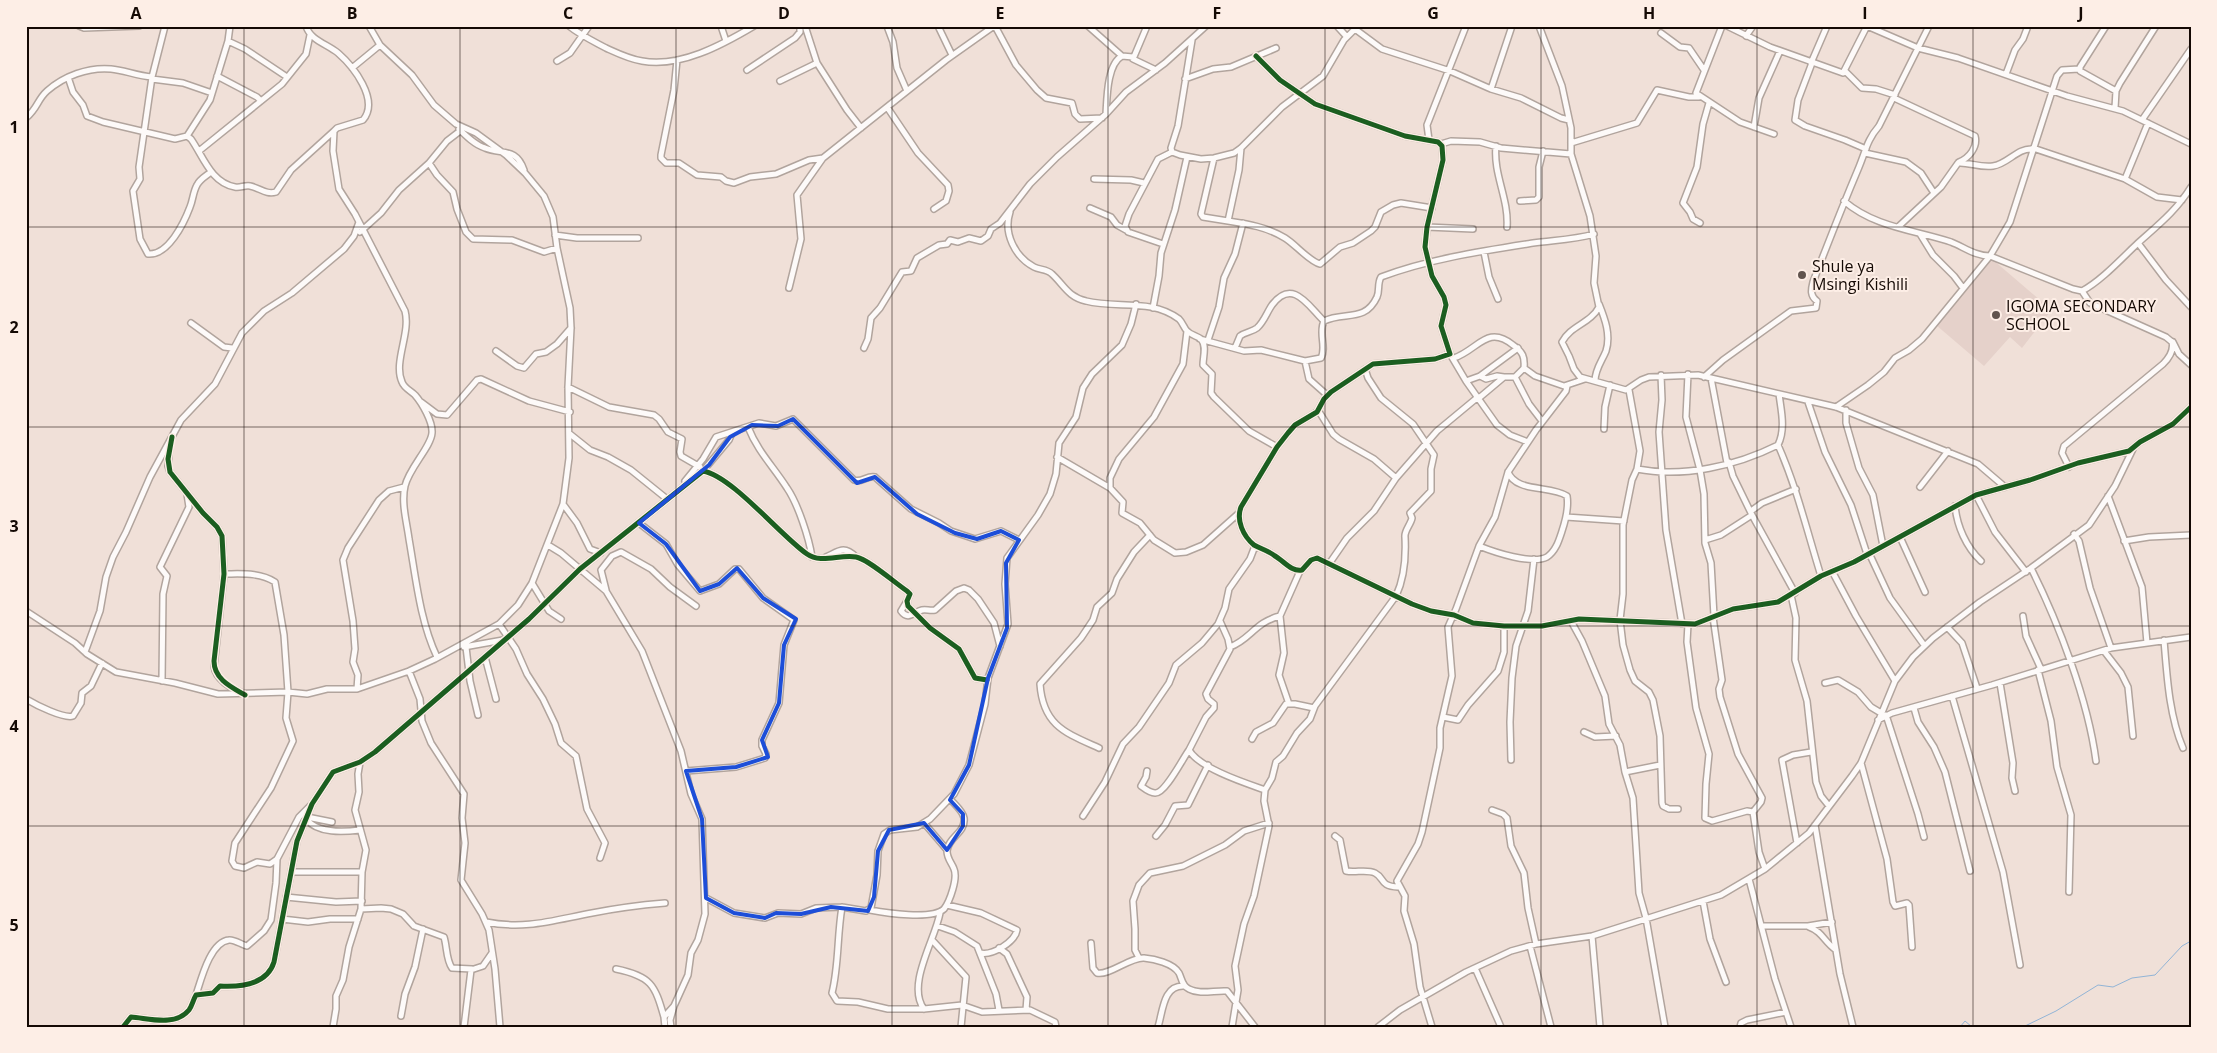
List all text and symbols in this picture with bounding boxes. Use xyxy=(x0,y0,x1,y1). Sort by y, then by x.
text: A xyxy=(130,2,142,24)
text: B xyxy=(347,2,357,24)
text: C xyxy=(563,2,573,24)
text: D xyxy=(778,2,790,24)
text: E xyxy=(996,2,1005,24)
text: F xyxy=(1213,2,1221,24)
text: G xyxy=(1427,2,1439,24)
text: H xyxy=(1643,2,1655,24)
text: I xyxy=(1862,2,1868,24)
text: J xyxy=(2076,2,2084,24)
text: 1 xyxy=(9,116,19,138)
place label: Shule ya Msingi Kishili xyxy=(1812,255,1908,295)
marker: Shule ya Msingi Kishili xyxy=(1796,269,1808,281)
place label: IGOMA SECONDARY SCHOOL xyxy=(2006,295,2156,335)
marker: IGOMA SECONDARY SCHOOL xyxy=(1990,309,2002,321)
text: 2 xyxy=(9,316,19,338)
text: 3 xyxy=(9,515,19,537)
text: 4 xyxy=(9,715,19,737)
text: 5 xyxy=(9,914,19,936)

